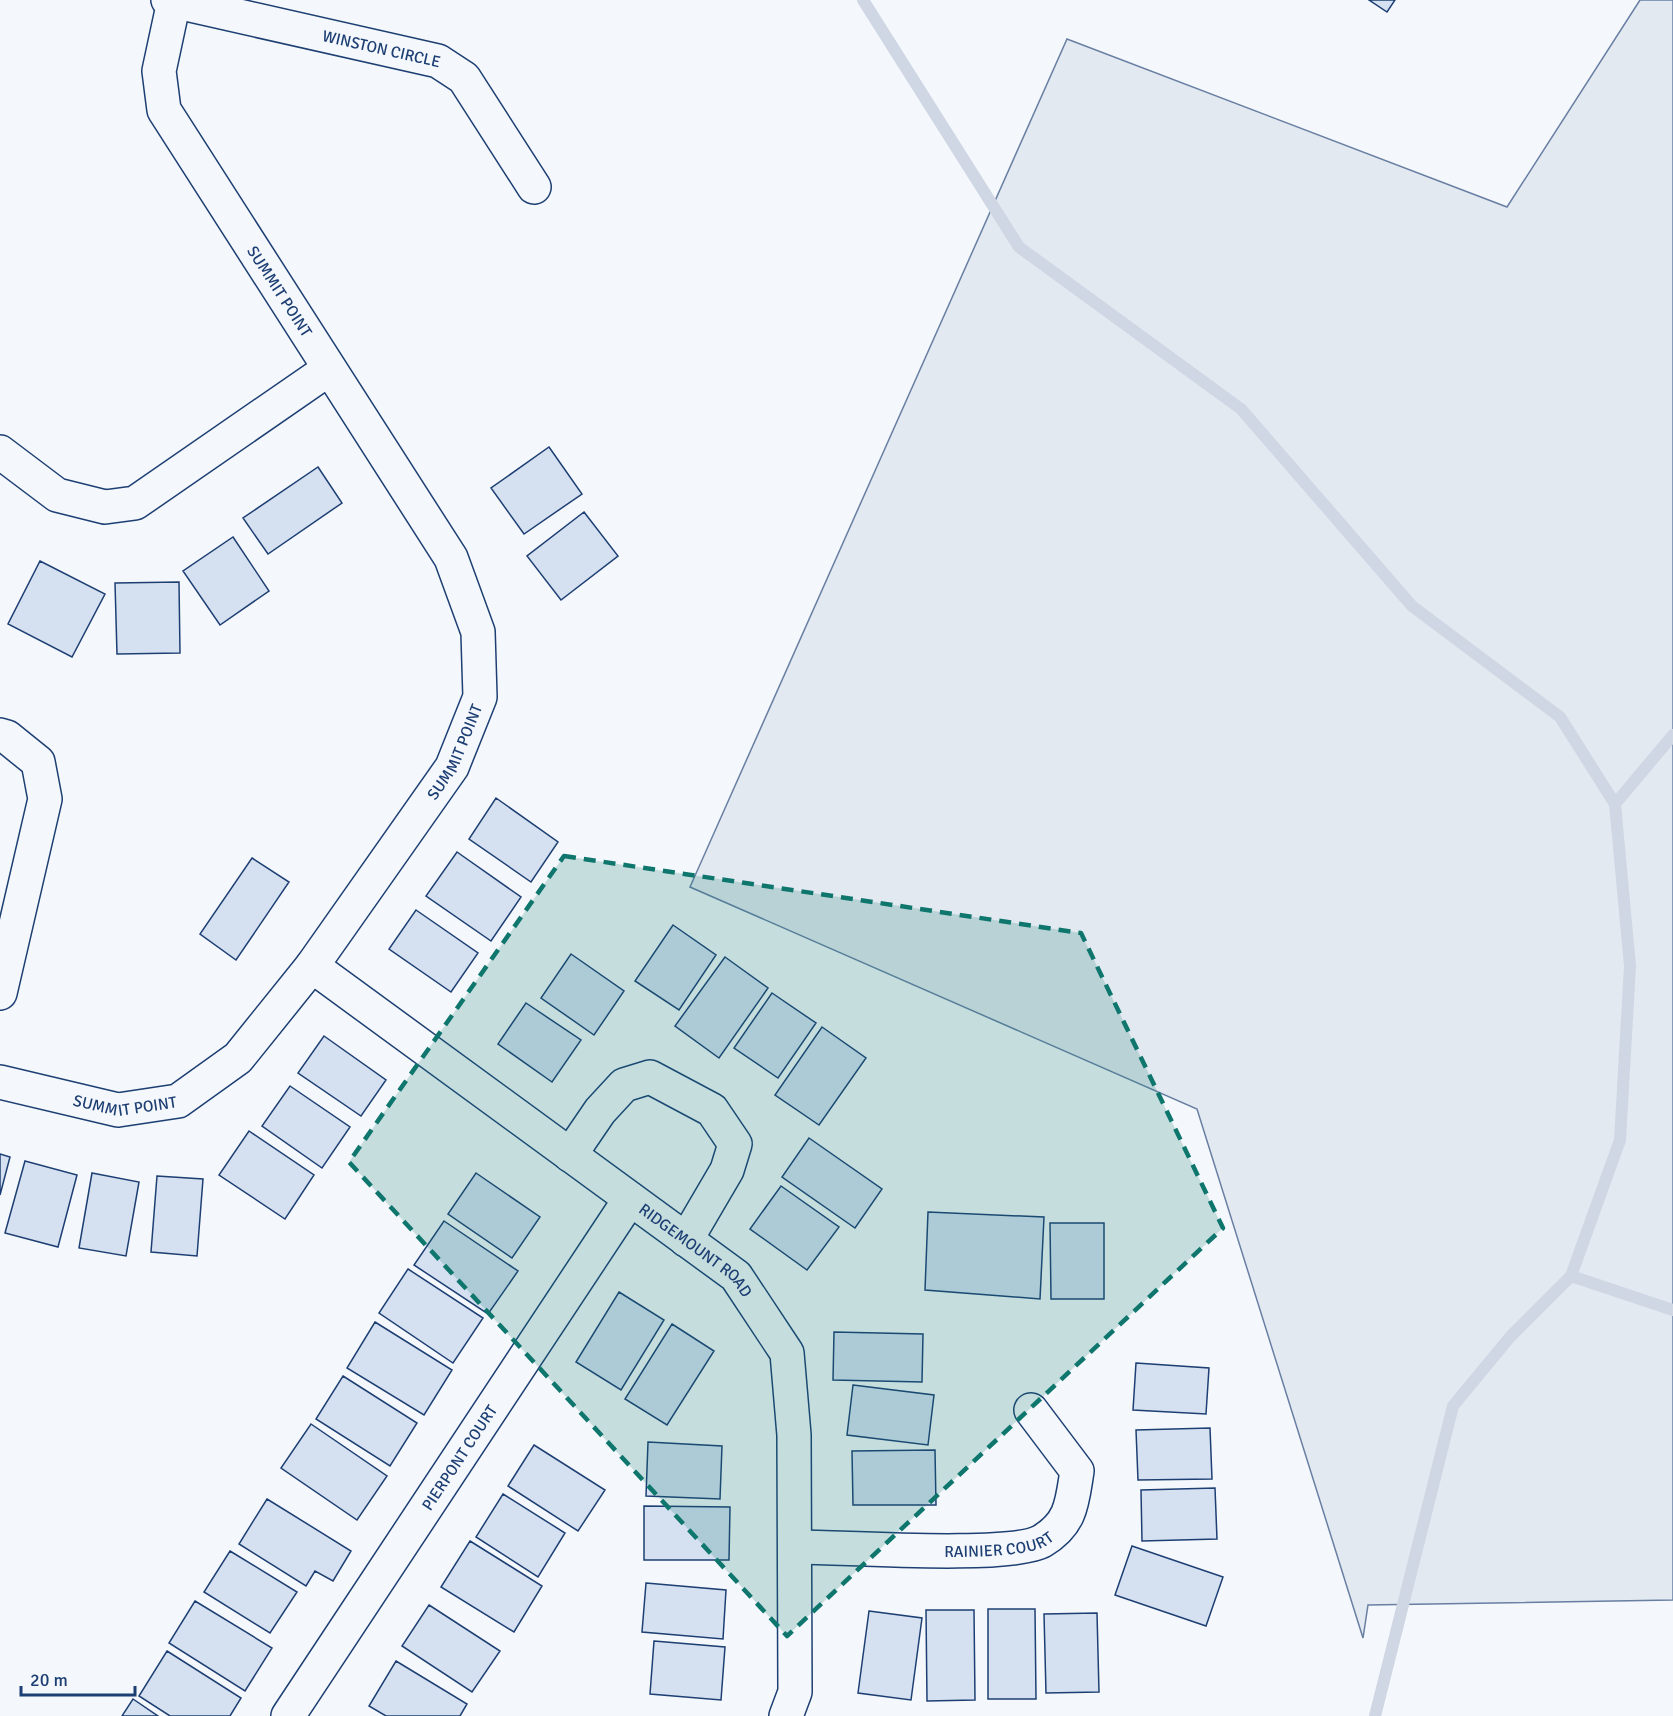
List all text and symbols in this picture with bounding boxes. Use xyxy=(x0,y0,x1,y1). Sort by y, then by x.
street label: WINSTON CIRCLE xyxy=(320,26,442,72)
street label: SUMMIT POINT xyxy=(242,242,316,341)
street label: SUMMIT POINT xyxy=(423,701,487,804)
street label: SUMMIT POINT xyxy=(71,1091,178,1121)
street label: RIDGEMOUNT ROAD xyxy=(635,1199,756,1301)
street label: PIERPONT COURT xyxy=(418,1401,502,1515)
street label: RAINIER COURT xyxy=(944,1527,1058,1562)
scale bar xyxy=(21,1659,135,1697)
text: 20 m xyxy=(30,1669,68,1691)

